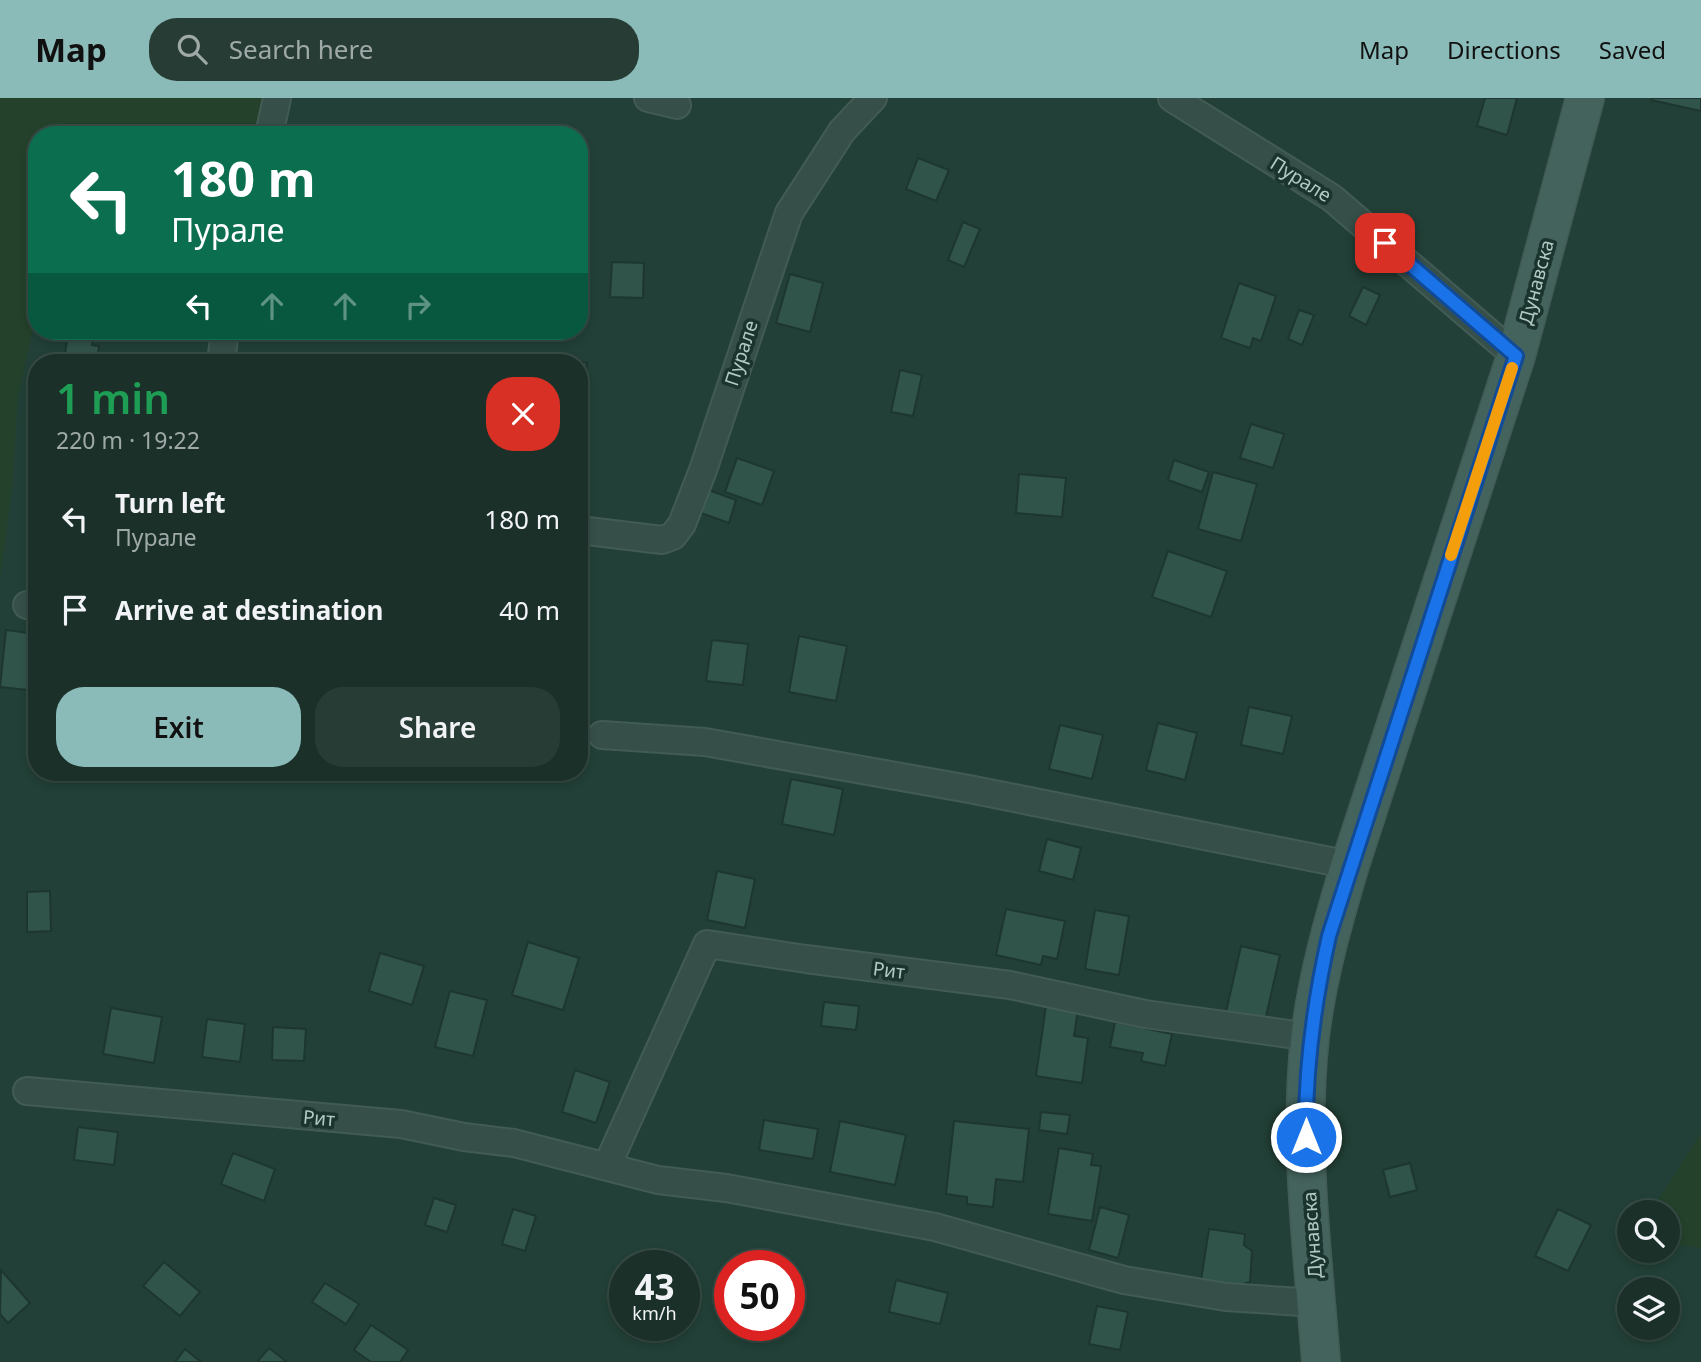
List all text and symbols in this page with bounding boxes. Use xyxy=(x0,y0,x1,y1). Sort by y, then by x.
search box xyxy=(149,18,639,81)
text: Map xyxy=(35,27,107,72)
icon: search xyxy=(173,30,211,68)
text: Search here xyxy=(229,31,373,67)
text: Map xyxy=(1359,33,1409,66)
text: Directions xyxy=(1447,33,1561,66)
text: Saved xyxy=(1599,33,1666,66)
text: 180 m xyxy=(171,145,316,211)
street label: Пурале xyxy=(1266,150,1336,208)
icon: left xyxy=(56,154,147,245)
text: Пурале xyxy=(171,208,284,251)
pin xyxy=(1355,213,1415,273)
icon: arrive xyxy=(1366,224,1404,262)
street label: Дунавска xyxy=(1512,237,1560,327)
icon: left xyxy=(180,287,218,325)
icon: ahead xyxy=(253,287,291,325)
icon: ahead xyxy=(326,287,364,325)
icon: right xyxy=(399,287,437,325)
street label: Пурале xyxy=(718,317,764,389)
text: 1 min xyxy=(56,369,170,426)
button: close xyxy=(486,377,560,451)
text: 220 m · 19:22 xyxy=(56,424,200,456)
text: Turn left xyxy=(115,485,226,521)
icon: left xyxy=(56,500,94,538)
text: 180 m xyxy=(484,501,560,537)
text: Пурале xyxy=(115,521,197,553)
icon: arrive xyxy=(56,591,94,629)
text: Arrive at destination xyxy=(115,592,384,628)
text: 40 m xyxy=(499,592,560,628)
button: Exit xyxy=(56,687,301,767)
button: Share xyxy=(315,687,560,767)
street label: Рит xyxy=(871,955,907,985)
position arrow xyxy=(1269,1100,1343,1174)
street label: Рит xyxy=(302,1104,336,1132)
street label: Дунавска xyxy=(1296,1191,1328,1279)
map controls xyxy=(1617,1200,1680,1340)
button: search xyxy=(1617,1200,1680,1263)
speed limit sign: 50 xyxy=(714,1250,805,1341)
text: 43 xyxy=(634,1263,675,1310)
button: layers xyxy=(1617,1277,1680,1340)
text: km/h xyxy=(632,1301,677,1325)

